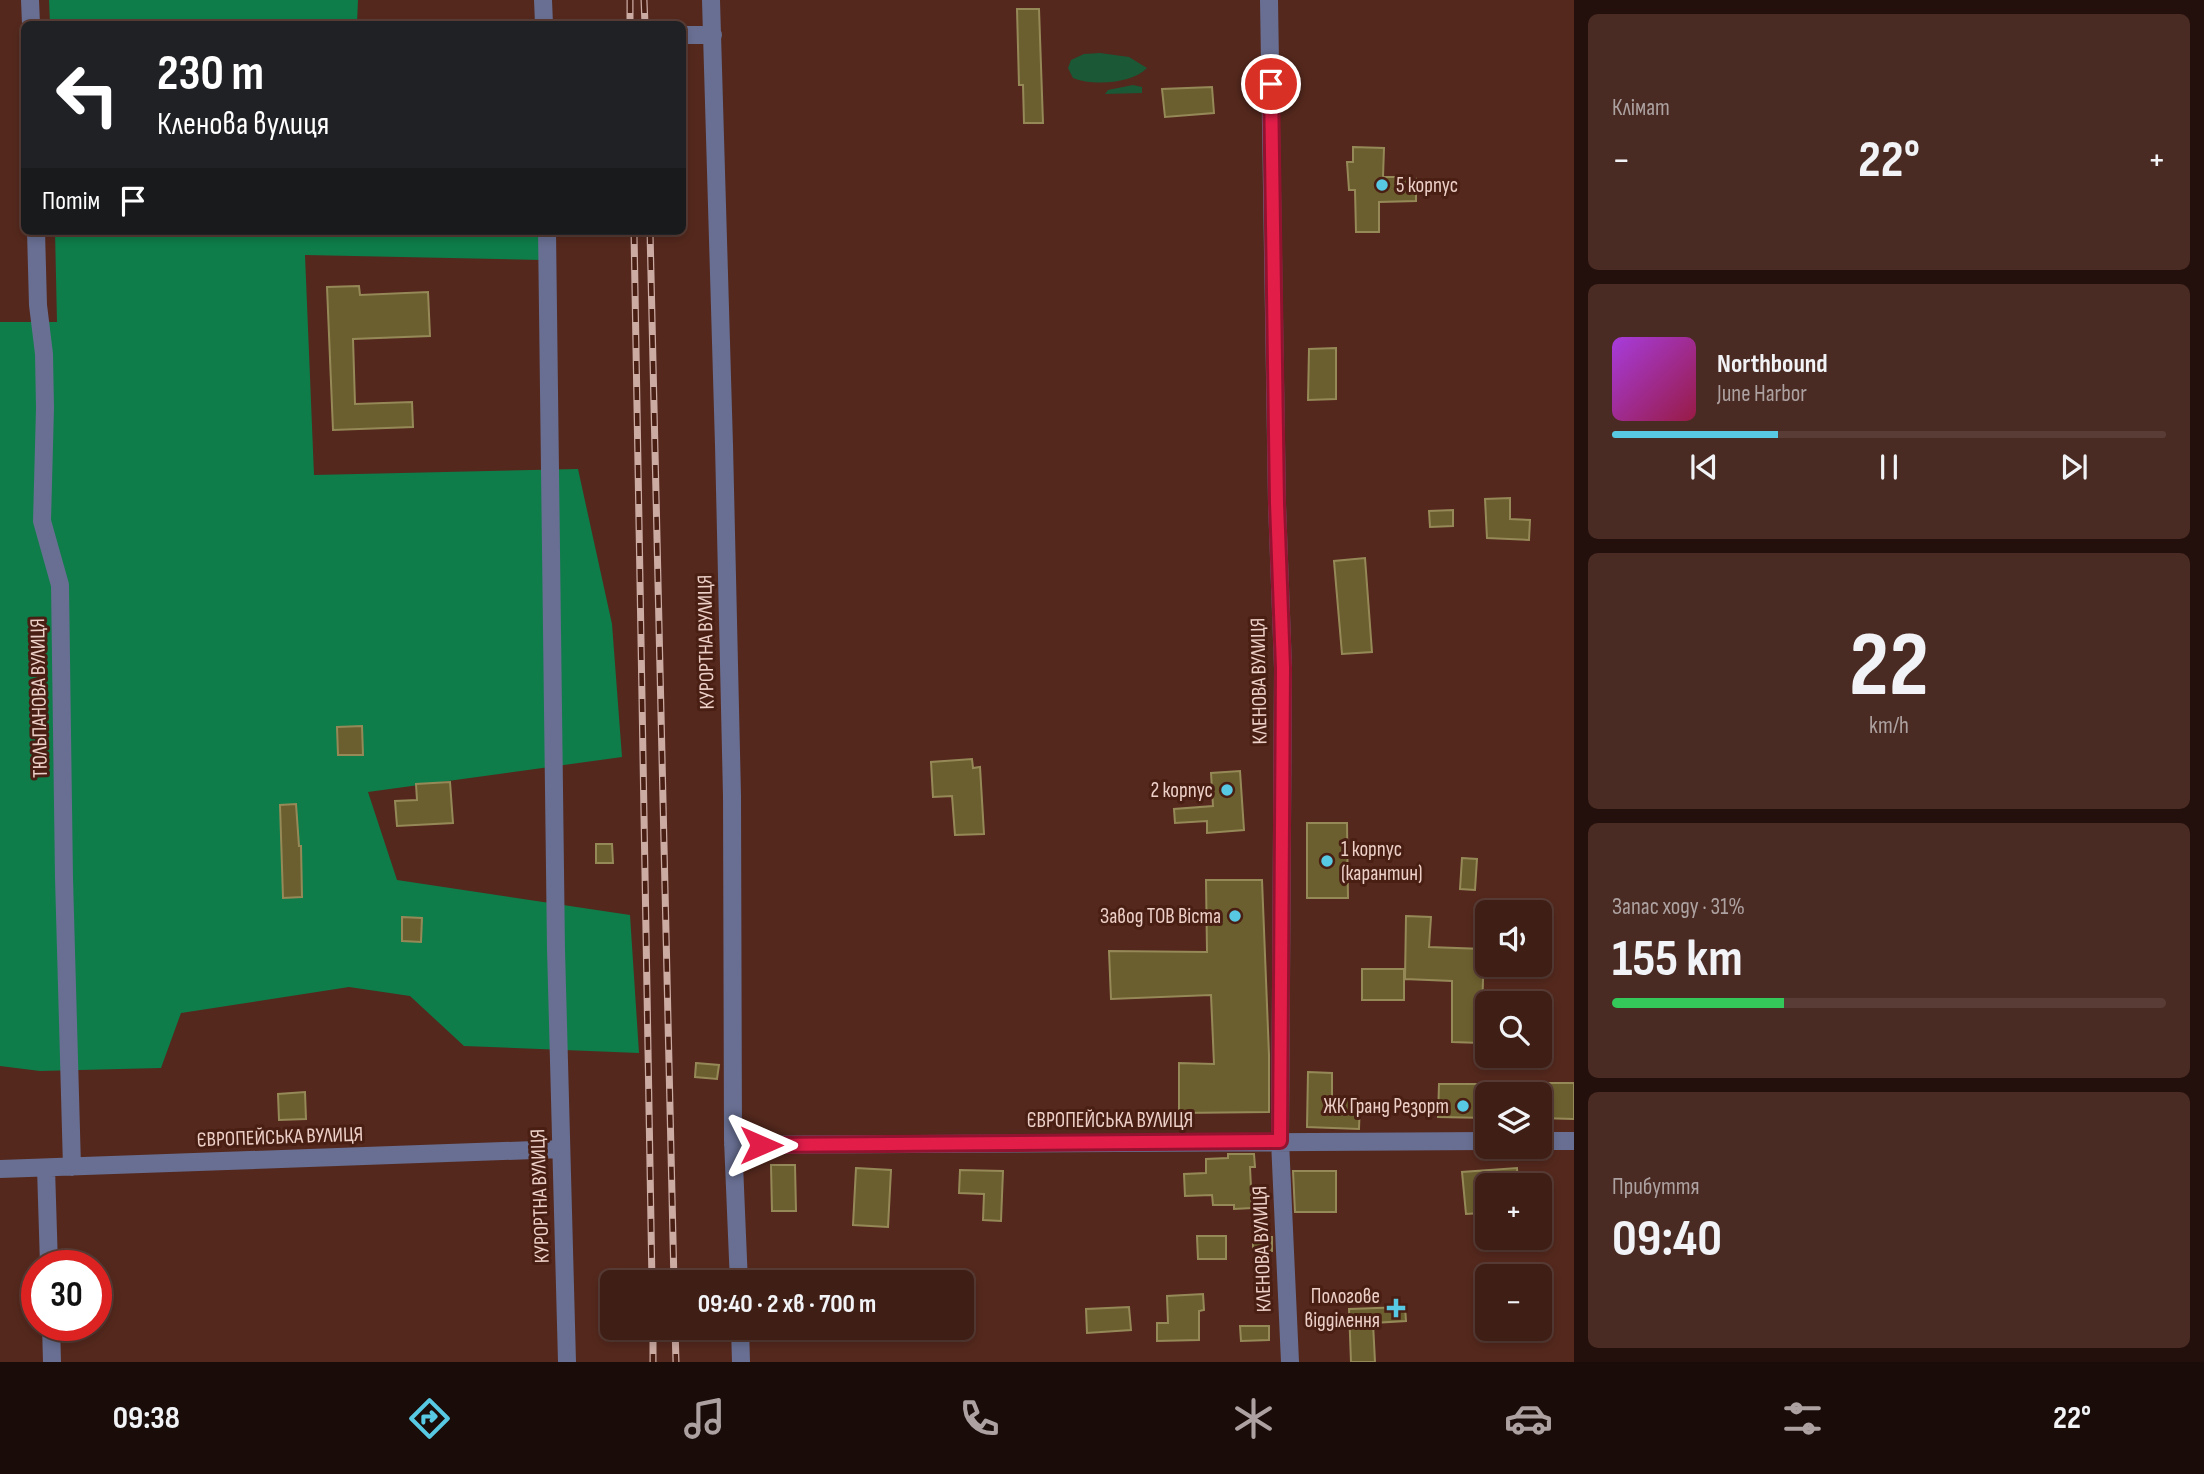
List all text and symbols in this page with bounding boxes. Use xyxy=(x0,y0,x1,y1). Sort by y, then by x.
text: 230 m xyxy=(157,45,264,104)
icon: left xyxy=(42,49,133,140)
pin xyxy=(1241,54,1301,114)
icon: arrive xyxy=(1252,65,1290,103)
text: Клімат xyxy=(1612,94,1670,122)
text: Кленова вулиця xyxy=(157,105,329,144)
text: 22° xyxy=(1858,129,1920,192)
text: − xyxy=(1612,138,1631,183)
text: + xyxy=(2147,138,2166,183)
place label: 5 корпус xyxy=(1396,173,1458,198)
marker: 5 корпус xyxy=(1374,177,1390,193)
icon: arrive xyxy=(114,182,152,220)
text: Потім xyxy=(42,186,100,217)
text: Northbound xyxy=(1717,349,1828,380)
text: June Harbor xyxy=(1717,380,1807,408)
icon: previous xyxy=(1685,448,1723,486)
icon: pause xyxy=(1870,448,1908,486)
icon: next xyxy=(2055,448,2093,486)
street label: КУРОРТНА ВУЛИЦЯ xyxy=(692,574,720,710)
text: 22 xyxy=(1849,612,1929,721)
street label: КЛЕНОВА ВУЛИЦЯ xyxy=(1245,617,1273,745)
street label: ТЮЛЬПАНОВА ВУЛИЦЯ xyxy=(25,618,53,778)
text: km/h xyxy=(1869,712,1909,740)
place label: 2 корпус xyxy=(1151,778,1213,803)
marker: 2 корпус xyxy=(1219,782,1235,798)
place label: 1 корпус (карантин) xyxy=(1341,837,1423,886)
marker: 1 корпус (карантин) xyxy=(1319,853,1335,869)
text: Запас ходу · 31% xyxy=(1612,893,1745,921)
map controls xyxy=(1475,900,1552,1341)
button: sound xyxy=(1475,900,1552,977)
place label: Завод ТОВ Віста xyxy=(1100,904,1221,929)
marker: Завод ТОВ Віста xyxy=(1227,908,1243,924)
text: 155 km xyxy=(1612,928,1743,991)
button: search xyxy=(1475,991,1552,1068)
button: layers xyxy=(1475,1082,1552,1159)
place label: ЖК Гранд Резорт xyxy=(1323,1094,1449,1119)
marker: ЖК Гранд Резорт xyxy=(1455,1098,1471,1114)
position arrow xyxy=(724,1108,798,1182)
street label: ЄВРОПЕЙСЬКА ВУЛИЦЯ xyxy=(1027,1108,1193,1133)
street label: ЄВРОПЕЙСЬКА ВУЛИЦЯ xyxy=(196,1122,364,1152)
street label: КУРОРТНА ВУЛИЦЯ xyxy=(525,1128,555,1264)
button: + xyxy=(1475,1173,1552,1250)
text: Прибуття xyxy=(1612,1173,1700,1201)
street label: КЛЕНОВА ВУЛИЦЯ xyxy=(1247,1185,1277,1313)
text: 09:40 xyxy=(1612,1208,1722,1271)
speed limit sign: 30 xyxy=(21,1250,112,1341)
button: − xyxy=(1475,1264,1552,1341)
place label: Пологове відділення xyxy=(1304,1284,1380,1333)
text: 09:40 · 2 хв · 700 m xyxy=(698,1289,876,1320)
marker: Пологове відділення xyxy=(1386,1298,1406,1318)
icon: directions xyxy=(405,1394,454,1443)
icon: music xyxy=(680,1394,729,1443)
icon: phone xyxy=(955,1394,1004,1443)
icon: climate xyxy=(1229,1394,1278,1443)
icon: car xyxy=(1504,1394,1553,1443)
icon: filters xyxy=(1778,1394,1827,1443)
text: 09:38 xyxy=(113,1399,180,1438)
text: 22° xyxy=(2053,1399,2091,1438)

